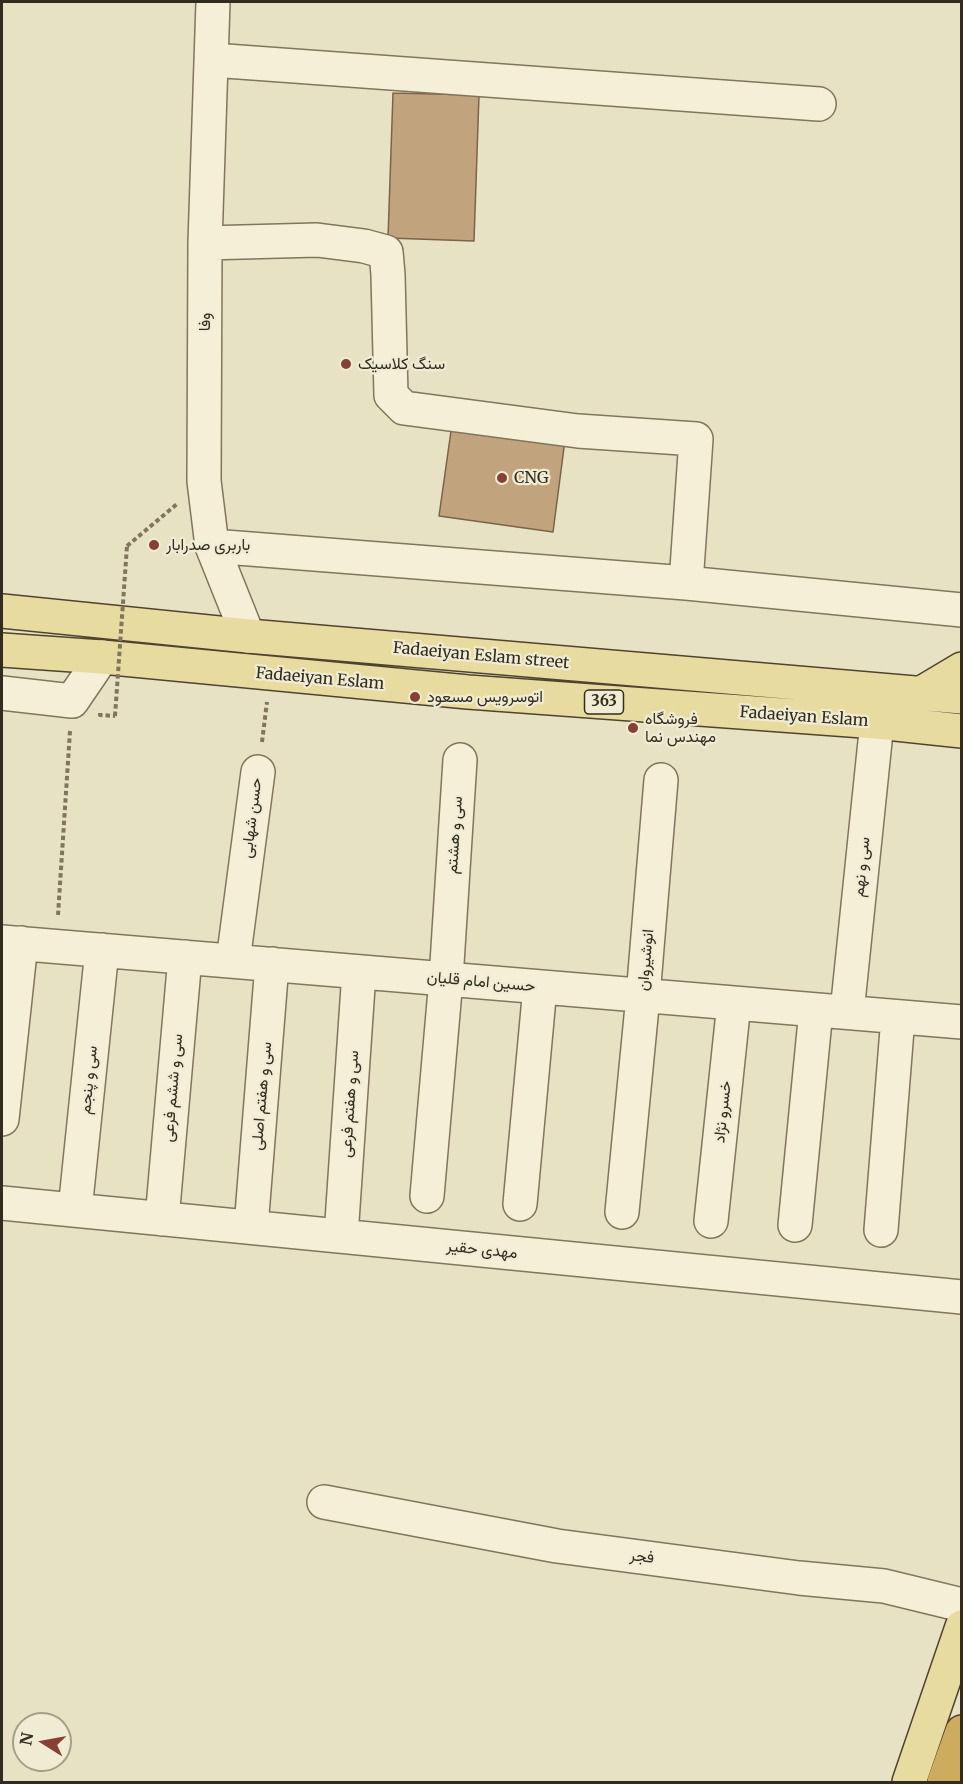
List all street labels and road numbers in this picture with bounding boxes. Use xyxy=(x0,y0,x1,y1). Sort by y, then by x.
street label: وفا xyxy=(195,313,215,331)
street label: Fadaeiyan Eslam street xyxy=(392,639,570,673)
street label: Fadaeiyan Eslam xyxy=(255,664,385,694)
road number: 363 xyxy=(584,690,624,714)
street label: Fadaeiyan Eslam xyxy=(739,703,869,731)
street label: حسن شهابی xyxy=(238,777,266,859)
street label: سی و هشتم xyxy=(443,795,467,875)
street label: سی و نهم xyxy=(849,836,875,898)
street label: انوشیروان xyxy=(634,928,658,992)
street label: حسین امام قلیان xyxy=(426,968,536,996)
street label: سی و ششم فرعی xyxy=(159,1033,187,1143)
street label: سی و هفتم اصلی xyxy=(248,1041,276,1151)
street label: سی و پنجم xyxy=(76,1045,102,1115)
street label: سی و هفتم فرعی xyxy=(337,1050,363,1158)
street label: خسرو نژاد xyxy=(710,1080,736,1144)
street label: مهدی حقیر xyxy=(446,1237,518,1263)
street label: فجر xyxy=(629,1546,655,1568)

